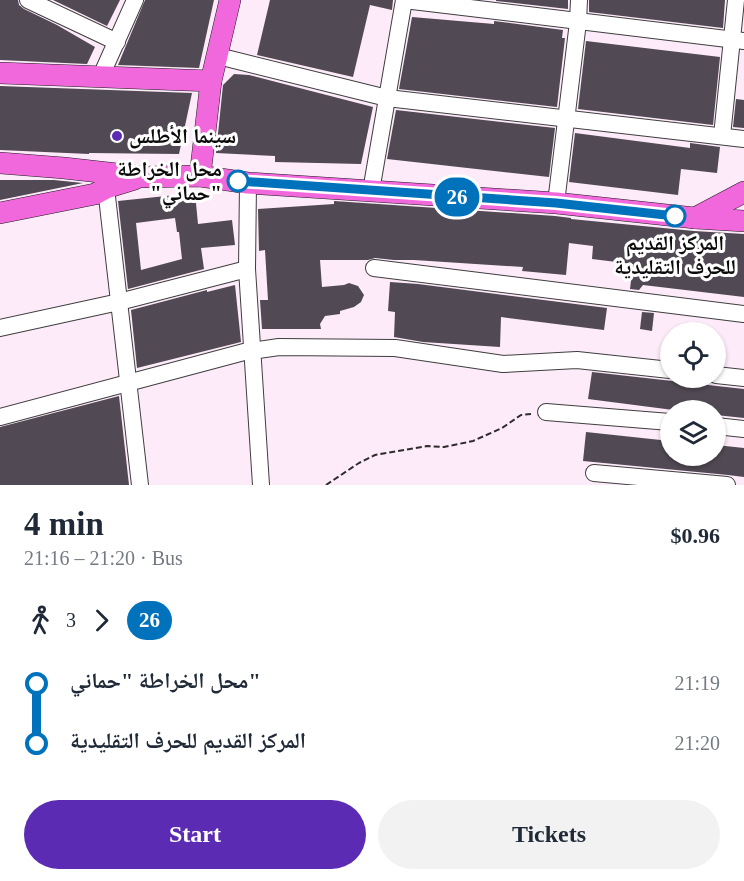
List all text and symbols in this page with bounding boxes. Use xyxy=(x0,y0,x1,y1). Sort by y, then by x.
place label: سينما الأطلس xyxy=(129,124,236,149)
marker: سينما الأطلس xyxy=(110,129,124,143)
place label: محل الخراطة "حماني" xyxy=(117,157,222,209)
marker: محل الخراطة "حماني" xyxy=(227,170,249,192)
line badge: 26 xyxy=(430,178,484,216)
text: 26 xyxy=(447,185,468,209)
marker: المركز القديم للحرف التقليدية xyxy=(664,205,686,227)
place label: المركز القديم للحرف التقليدية xyxy=(614,231,736,279)
map controls xyxy=(660,322,726,466)
button: locate xyxy=(660,322,726,388)
button: layers xyxy=(660,400,726,466)
text: 4 min xyxy=(24,506,104,542)
text: $0.96 xyxy=(671,523,720,548)
text: 21:16 – 21:20 · Bus xyxy=(24,547,183,569)
icon: walk xyxy=(24,604,57,637)
icon: forward xyxy=(85,604,118,637)
text: 26 xyxy=(139,608,160,632)
text: 3 xyxy=(66,609,76,631)
text: محل الخراطة "حماني" xyxy=(70,668,261,693)
text: 21:19 xyxy=(674,672,720,694)
text: المركز القديم للحرف التقليدية xyxy=(70,728,306,753)
text: 21:20 xyxy=(674,732,720,754)
button: Start xyxy=(24,800,366,869)
button: Tickets xyxy=(378,800,720,869)

